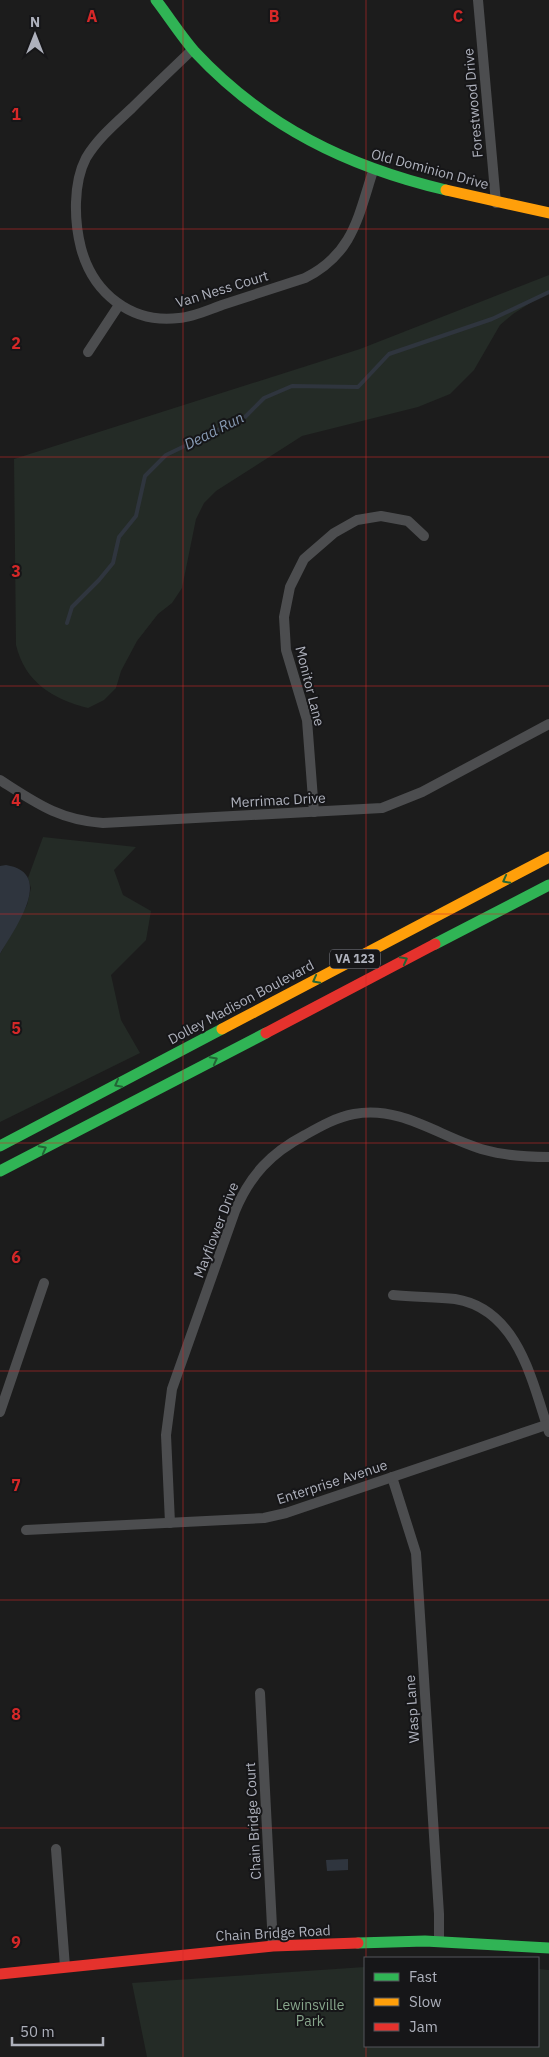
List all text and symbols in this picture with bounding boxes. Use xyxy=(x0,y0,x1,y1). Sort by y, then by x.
text: A xyxy=(87,6,98,26)
text: B xyxy=(269,6,280,26)
text: C xyxy=(453,6,463,26)
north arrow xyxy=(10,10,60,60)
text: N xyxy=(30,13,40,31)
street label: Forestwood Drive xyxy=(459,47,487,159)
text: 1 xyxy=(11,104,21,124)
street label: Old Dominion Drive xyxy=(369,145,491,193)
street label: Van Ness Court xyxy=(174,266,271,312)
text: 2 xyxy=(11,333,21,353)
water label: Dead Run xyxy=(181,407,247,454)
text: 3 xyxy=(11,561,21,581)
street label: Monitor Lane xyxy=(291,644,329,728)
street label: Merrimac Drive xyxy=(230,789,326,811)
text: 4 xyxy=(11,790,21,810)
one-way arrow xyxy=(502,874,511,884)
road number: VA 123 xyxy=(330,950,380,969)
street label: Dolley Madison Boulevard xyxy=(165,956,317,1048)
one-way arrow xyxy=(399,956,408,966)
one-way arrow xyxy=(312,974,321,984)
text: 5 xyxy=(11,1018,21,1038)
one-way arrow xyxy=(208,1056,217,1066)
one-way arrow xyxy=(114,1078,123,1088)
one-way arrow xyxy=(38,1145,47,1155)
street label: Mayflower Drive xyxy=(189,1179,243,1280)
text: 6 xyxy=(11,1247,21,1267)
street label: Enterprise Avenue xyxy=(274,1456,390,1508)
text: 7 xyxy=(11,1475,21,1495)
street label: Wasp Lane xyxy=(401,1674,423,1744)
text: 8 xyxy=(11,1704,21,1724)
street label: Chain Bridge Court xyxy=(241,1762,265,1880)
street label: Chain Bridge Road xyxy=(215,1921,331,1945)
text: 9 xyxy=(11,1932,21,1952)
legend xyxy=(364,1957,539,2047)
text: Fast xyxy=(409,1967,437,1986)
text: Slow xyxy=(409,1992,442,2011)
park label: Lewinsville Park xyxy=(276,1996,345,2030)
scale bar xyxy=(12,2014,104,2046)
text: Jam xyxy=(409,2017,438,2036)
text: 50 m xyxy=(20,2022,55,2041)

